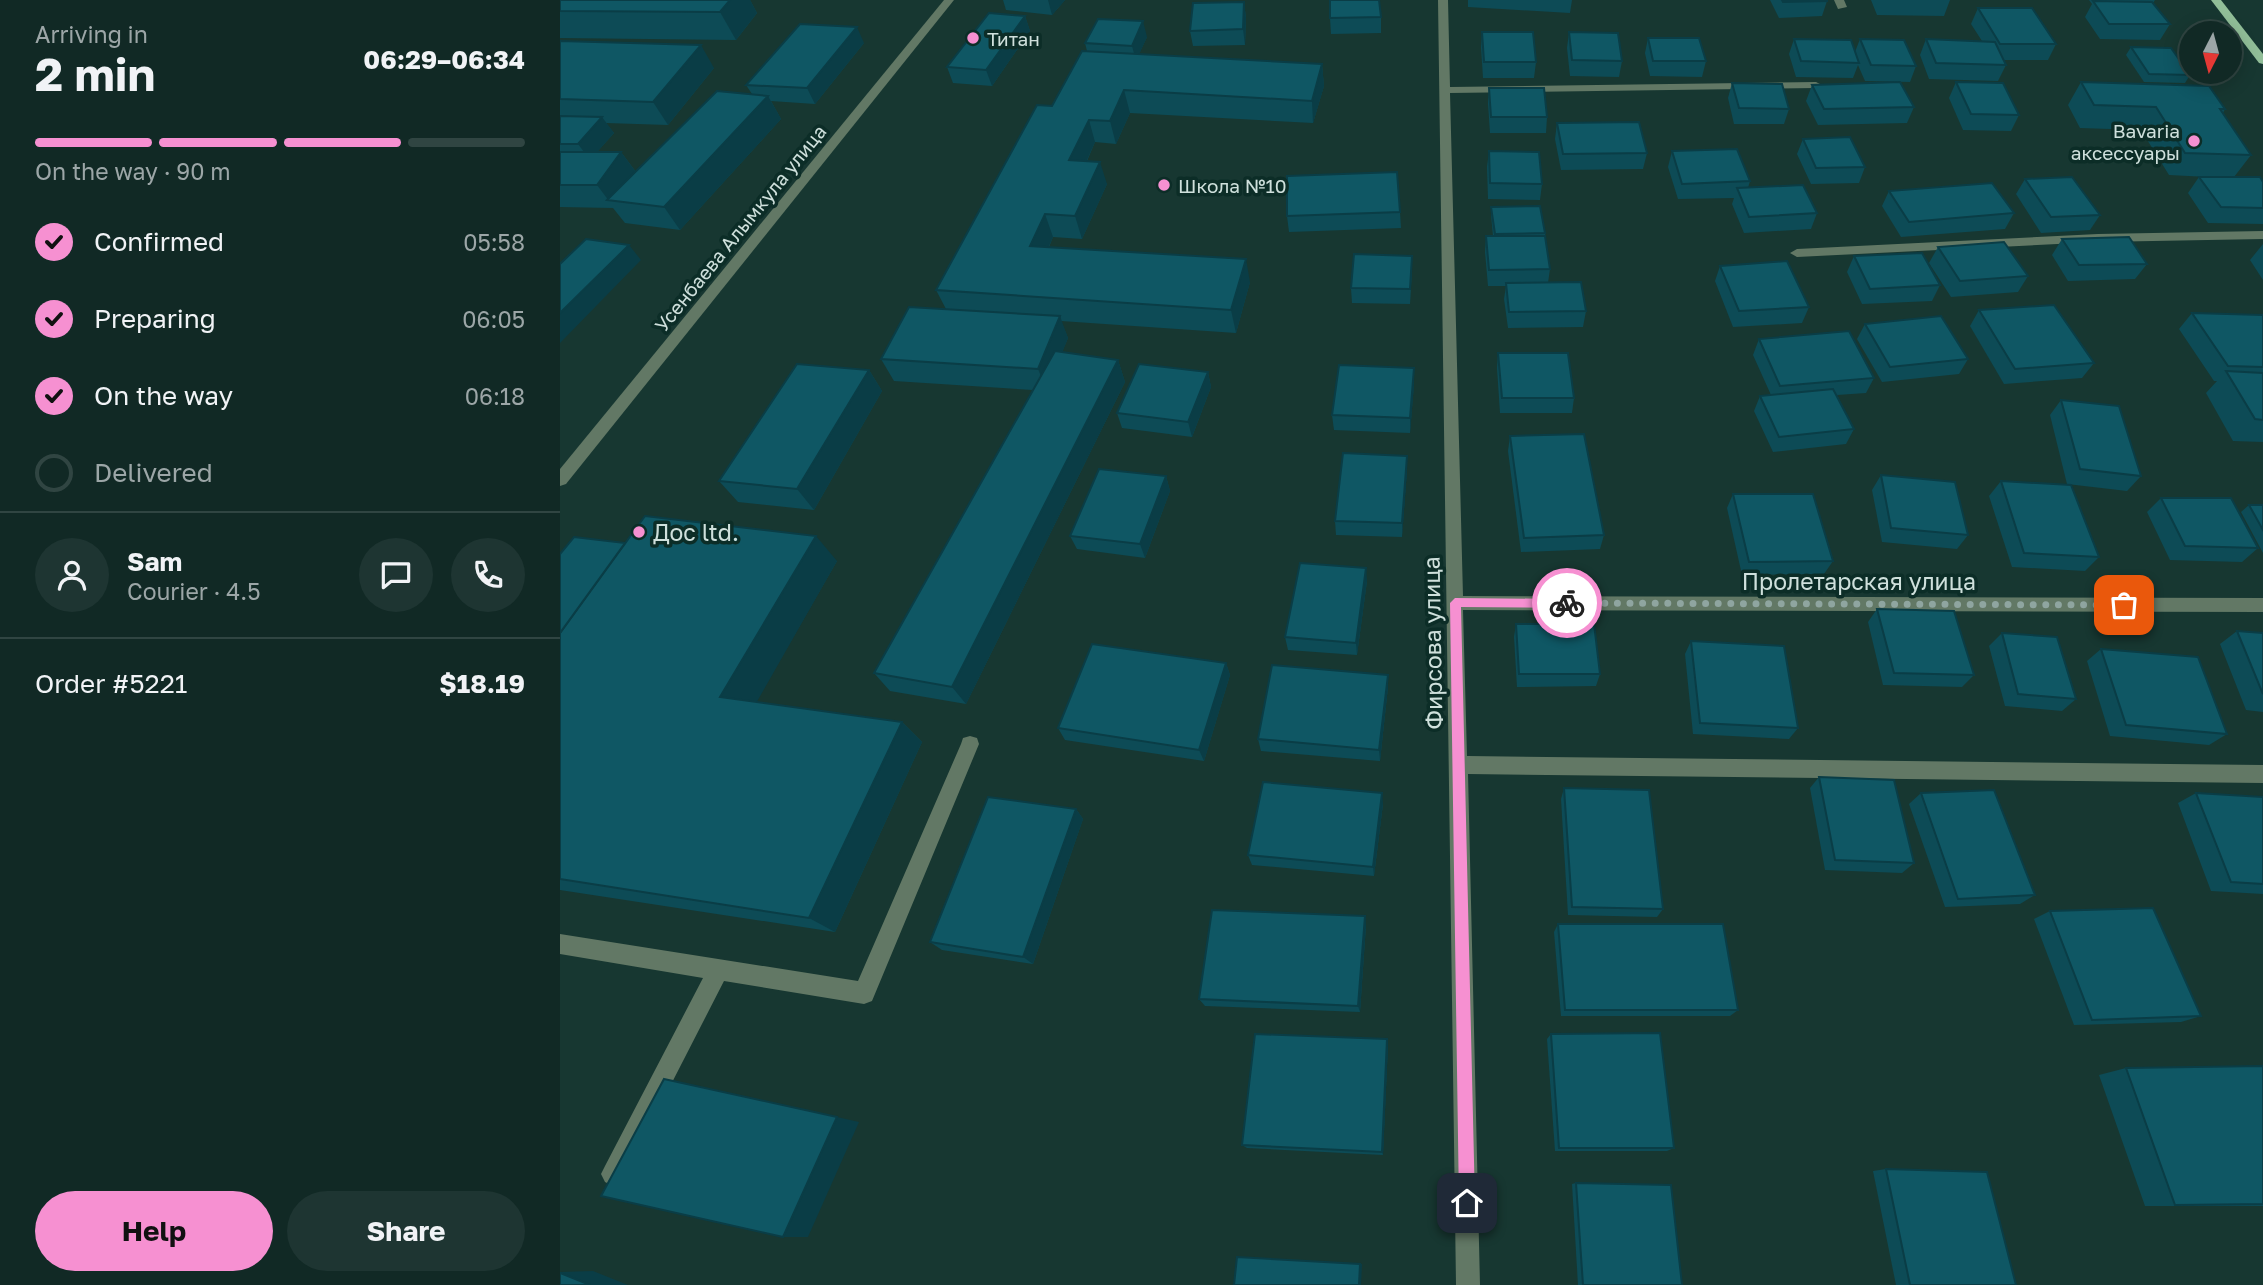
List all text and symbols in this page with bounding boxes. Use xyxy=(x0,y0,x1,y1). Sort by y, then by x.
text: Arriving in xyxy=(35,20,148,48)
north arrow xyxy=(2179,21,2242,84)
map controls xyxy=(2179,21,2242,84)
place label: Титан xyxy=(987,27,1040,50)
marker: Титан xyxy=(965,30,981,46)
text: 06:29–06:34 xyxy=(363,44,525,75)
text: 2 min xyxy=(35,46,155,101)
place label: Bavaria аксеcсуары xyxy=(2071,119,2180,164)
street label: Усенбаева Алымкула улица xyxy=(649,120,831,336)
marker: Bavaria аксеcсуары xyxy=(2186,133,2202,149)
text: On the way · 90 m xyxy=(35,157,231,185)
place label: Школа №10 xyxy=(1178,174,1287,197)
marker: Школа №10 xyxy=(1156,177,1172,193)
icon: check xyxy=(35,223,73,261)
text: Confirmed xyxy=(94,226,224,257)
text: 05:58 xyxy=(463,228,525,256)
icon: check xyxy=(35,300,73,338)
text: Preparing xyxy=(94,303,216,334)
text: 06:05 xyxy=(462,305,525,333)
icon: check xyxy=(35,377,73,415)
text: On the way xyxy=(94,380,233,411)
text: 06:18 xyxy=(465,382,525,410)
text: Delivered xyxy=(94,457,213,488)
place label: Дос ltd. xyxy=(653,518,739,546)
marker: Дос ltd. xyxy=(631,524,647,540)
button: person xyxy=(35,538,109,612)
button: chat xyxy=(359,538,433,612)
button: phone xyxy=(451,538,525,612)
text: Sam xyxy=(127,546,182,577)
street label: Фирсова улица xyxy=(1416,556,1448,730)
street label: Пролетарская улица xyxy=(1742,567,1976,595)
courier xyxy=(1532,568,1602,638)
pin xyxy=(2094,575,2154,635)
text: Courier · 4.5 xyxy=(127,577,260,605)
icon: bike xyxy=(1548,584,1586,622)
icon: bag xyxy=(2105,586,2143,624)
text: Order #5221 xyxy=(35,668,187,699)
text: $18.19 xyxy=(439,668,525,699)
pin xyxy=(1437,1173,1497,1233)
icon: home xyxy=(1448,1184,1486,1222)
button: Help xyxy=(35,1191,273,1271)
button: Share xyxy=(287,1191,525,1271)

